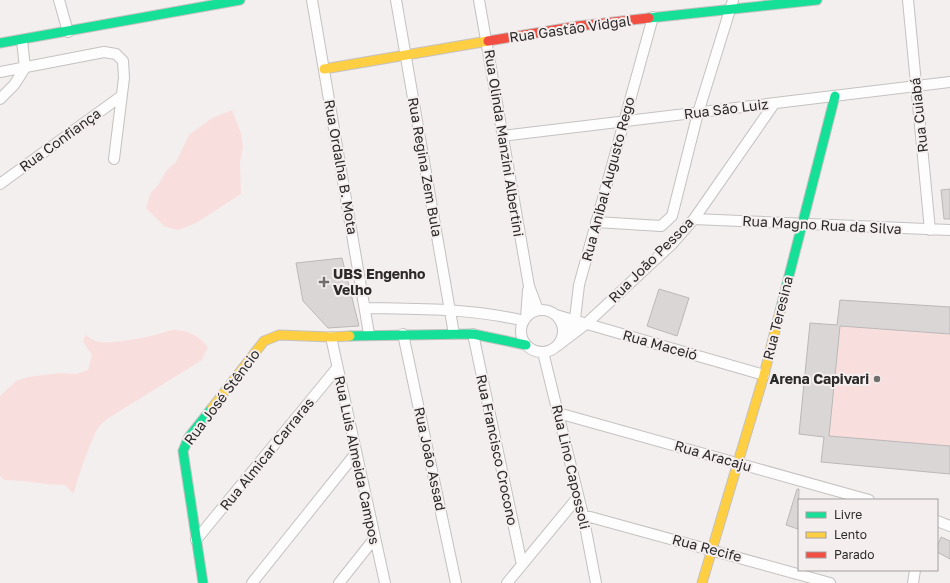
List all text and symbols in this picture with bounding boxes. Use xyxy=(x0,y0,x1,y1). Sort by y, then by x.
street label: Rua Gastão Vidgal xyxy=(508,12,632,45)
street label: Rua Olinda Manzini Albertini xyxy=(481,48,528,238)
street label: Rua Cuiabá xyxy=(906,77,931,153)
street label: Rua Anibal Augusto Rego xyxy=(577,95,638,263)
street label: Rua São Luiz xyxy=(683,95,769,122)
street label: Rua Regina Zem Bula xyxy=(405,96,446,238)
street label: Rua Ordalha B. Mota xyxy=(321,98,362,236)
street label: Rua Confiança xyxy=(16,104,104,175)
street label: Rua Magno Rua da Silva xyxy=(742,212,902,237)
street label: Rua João Pessoa xyxy=(605,214,697,306)
place label: UBS Engenho Velho xyxy=(333,265,425,298)
street label: Rua Teresina xyxy=(759,274,796,362)
marker: UBS Engenho Velho xyxy=(318,276,330,288)
street label: Rua Maceió xyxy=(621,326,699,363)
street label: Rua José Stêncio xyxy=(180,346,263,448)
place label: Arena Capivari xyxy=(770,370,869,387)
street label: Rua Francisco Crocono xyxy=(473,373,522,527)
street label: Rua Luis Almeida Campos xyxy=(331,374,384,546)
marker: Arena Capivari xyxy=(872,374,882,384)
street label: Rua Almicar Carraras xyxy=(216,394,317,513)
street label: Rua Lino Capossoli xyxy=(549,403,594,531)
street label: Rua João Assad xyxy=(411,405,450,512)
street label: Rua Aracaju xyxy=(673,436,754,475)
legend xyxy=(798,499,938,571)
text: Livre xyxy=(834,507,862,522)
text: Lento xyxy=(834,527,867,542)
street label: Rua Recife xyxy=(671,530,744,565)
text: Parado xyxy=(834,547,874,562)

